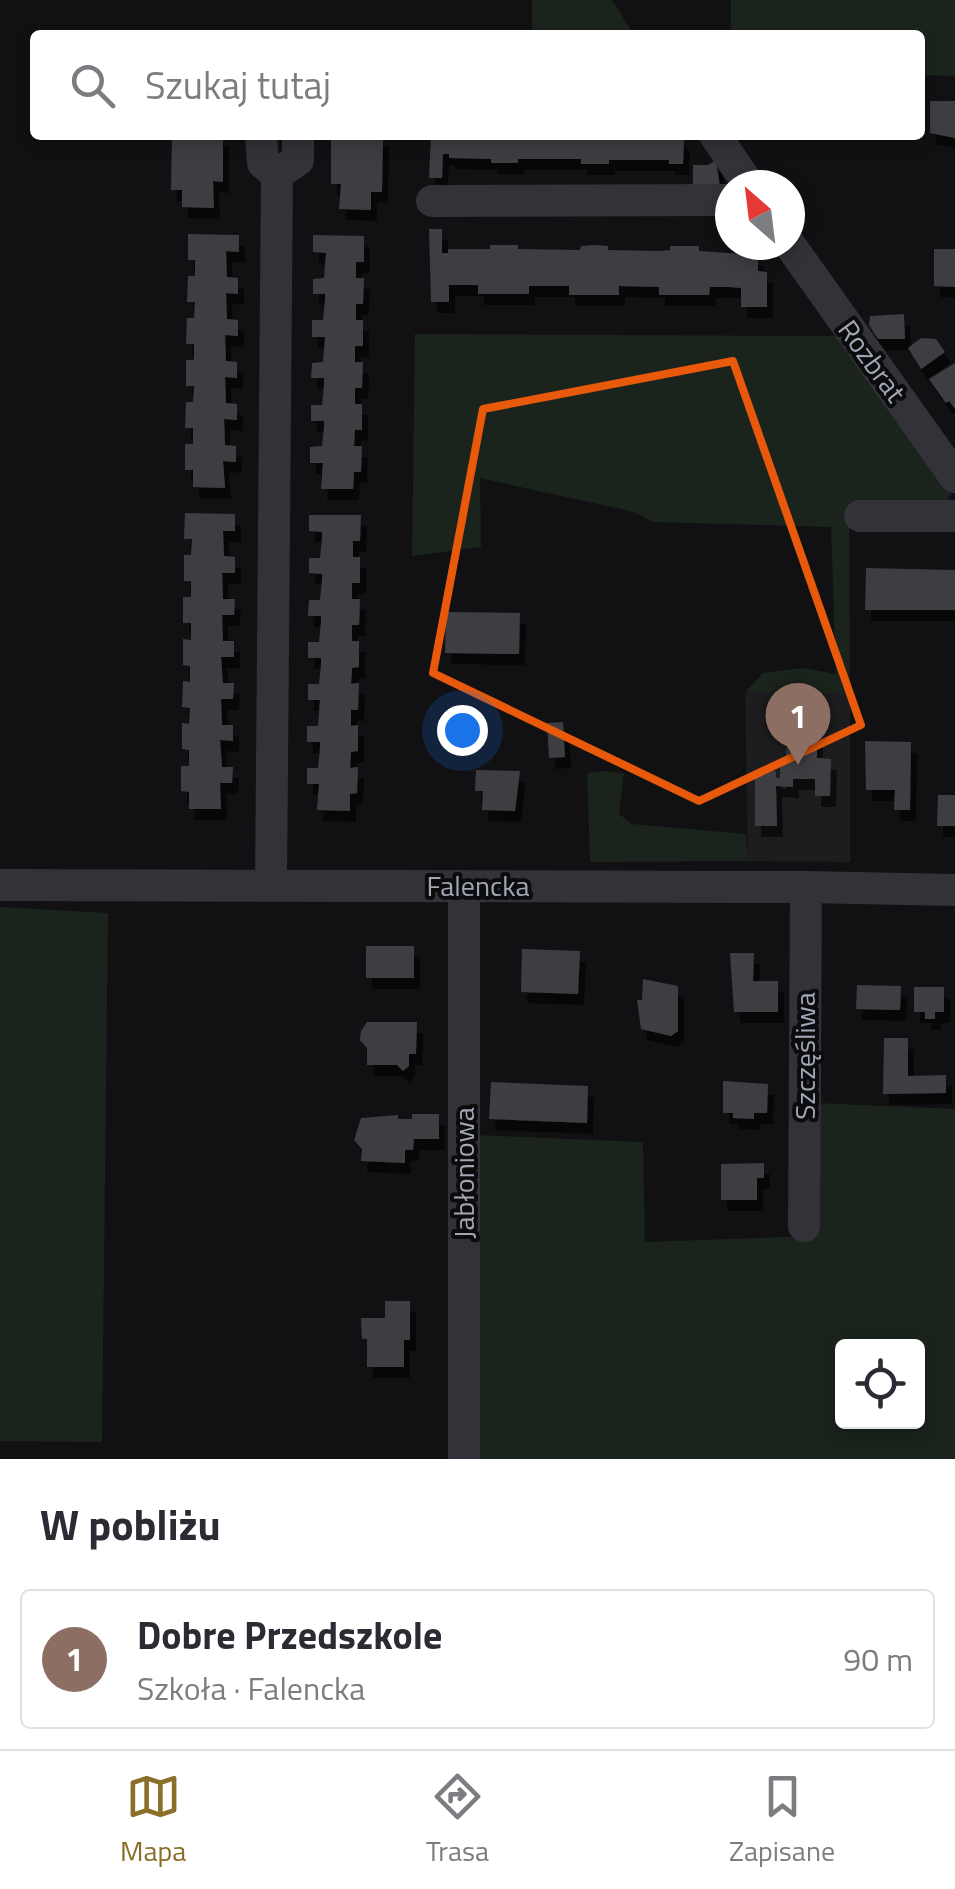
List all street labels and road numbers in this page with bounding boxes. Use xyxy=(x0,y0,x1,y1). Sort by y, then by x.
street label: Rozbrat xyxy=(828,311,917,411)
street label: Falencka xyxy=(426,864,530,907)
street label: Szczęśliwa xyxy=(783,992,826,1120)
street label: Jabłoniowa xyxy=(442,1107,485,1239)

